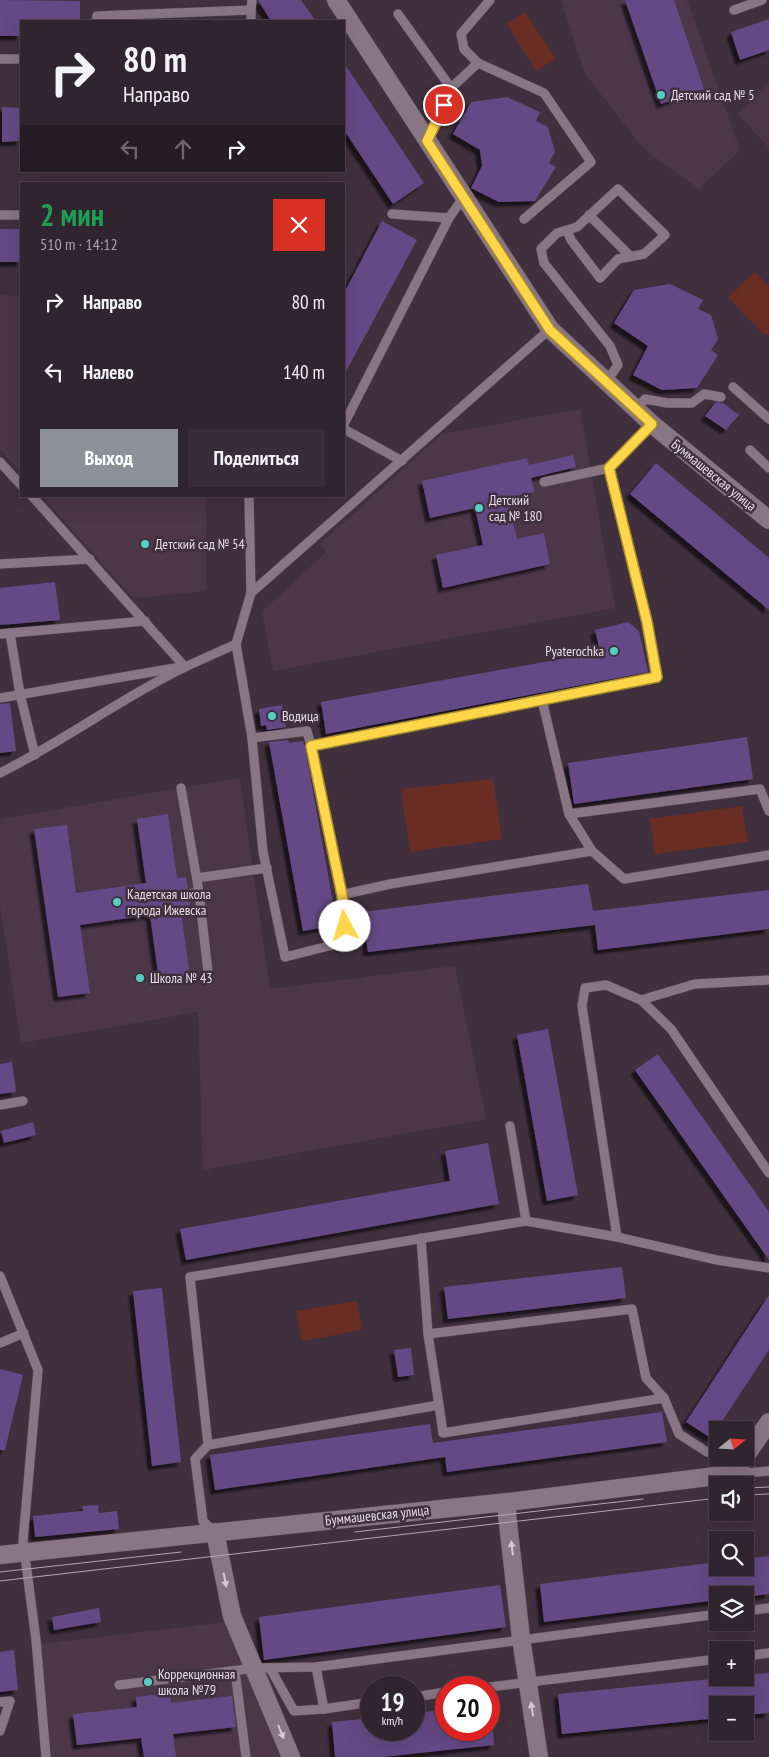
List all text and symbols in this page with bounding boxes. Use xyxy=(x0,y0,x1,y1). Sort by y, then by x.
text: 80 m xyxy=(123,36,187,82)
icon: right xyxy=(40,40,105,105)
text: Направо xyxy=(123,80,190,108)
pin xyxy=(423,84,465,126)
place label: Детский сад № 5 xyxy=(671,86,755,104)
marker: Детский сад № 5 xyxy=(655,89,667,101)
icon: arrive xyxy=(430,91,458,119)
icon: left xyxy=(116,135,144,163)
icon: ahead xyxy=(169,135,197,163)
icon: right xyxy=(222,135,250,163)
text: 2 мин xyxy=(40,195,104,234)
button: close xyxy=(273,199,325,251)
text: 510 m · 14:12 xyxy=(40,234,118,254)
icon: right xyxy=(40,288,68,316)
text: Направо xyxy=(83,290,142,314)
text: 80 m xyxy=(292,290,325,314)
icon: left xyxy=(40,358,68,386)
text: Налево xyxy=(83,360,134,384)
text: 140 m xyxy=(283,360,325,384)
button: Выход xyxy=(40,429,178,487)
button: Поделиться xyxy=(188,429,325,487)
street label: Буммашевская улица xyxy=(668,435,760,515)
place label: Детский сад № 180 xyxy=(489,491,542,525)
marker: Детский сад № 180 xyxy=(473,502,485,514)
place label: Детский сад № 54 xyxy=(155,535,246,553)
marker: Детский сад № 54 xyxy=(139,538,151,550)
place label: Pyaterochka xyxy=(545,642,604,660)
marker: Pyaterochka xyxy=(608,645,620,657)
place label: Водица xyxy=(282,707,319,725)
marker: Водица xyxy=(266,710,278,722)
place label: Кадетская школа города Ижевска xyxy=(127,885,211,919)
marker: Кадетская школа города Ижевска xyxy=(111,896,123,908)
position arrow xyxy=(318,899,370,951)
place label: Школа № 43 xyxy=(150,969,213,987)
marker: Школа № 43 xyxy=(134,972,146,984)
north arrow xyxy=(709,1421,754,1466)
map controls xyxy=(709,1421,754,1741)
button: sound xyxy=(709,1476,754,1521)
street label: Буммашевская улица xyxy=(324,1501,430,1529)
button: search xyxy=(709,1531,754,1576)
one-way arrow xyxy=(508,1539,516,1555)
one-way arrow xyxy=(222,1572,230,1588)
button: layers xyxy=(709,1586,754,1631)
button: + xyxy=(709,1641,754,1686)
place label: Коррекционная школа №79 xyxy=(158,1665,235,1699)
marker: Коррекционная школа №79 xyxy=(142,1676,154,1688)
speed limit sign: 20 xyxy=(435,1676,500,1741)
text: 19 xyxy=(381,1686,404,1718)
button: − xyxy=(709,1696,754,1741)
one-way arrow xyxy=(527,1700,535,1716)
text: km/h xyxy=(382,1713,403,1728)
one-way arrow xyxy=(277,1725,285,1739)

